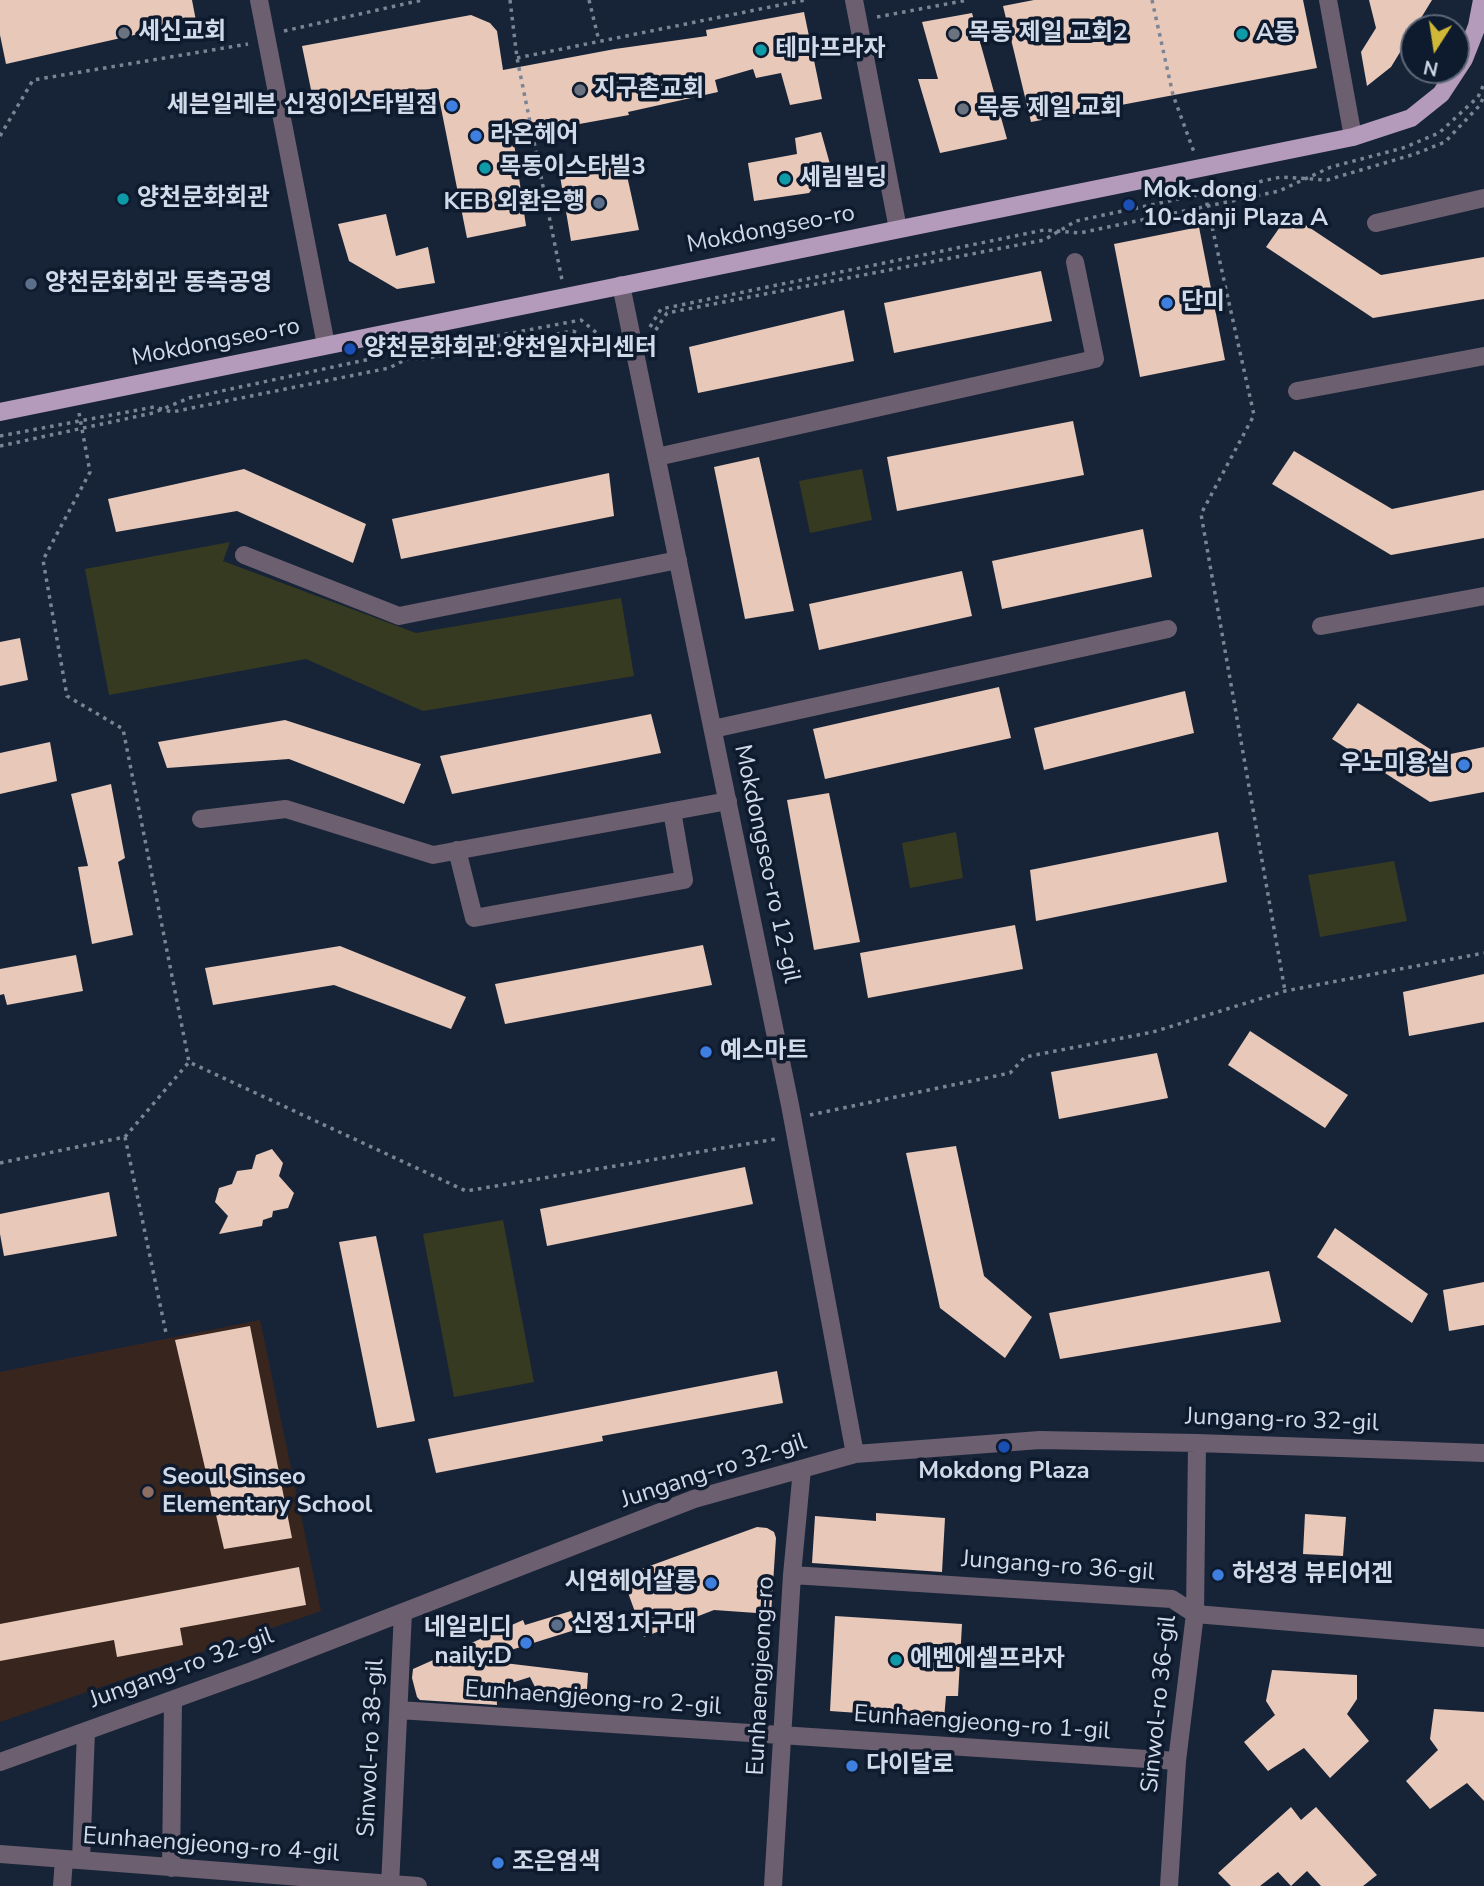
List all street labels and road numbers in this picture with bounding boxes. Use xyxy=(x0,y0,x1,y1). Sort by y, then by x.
street label: Mokdongseo-ro xyxy=(685,200,857,260)
street label: Mokdongseo-ro xyxy=(130,313,302,373)
street label: Mokdongseo-ro 12-gil xyxy=(727,742,805,986)
street label: Jungang-ro 32-gil xyxy=(1185,1403,1379,1439)
street label: Jungang-ro 32-gil xyxy=(618,1428,810,1516)
street label: Jungang-ro 36-gil xyxy=(960,1546,1156,1588)
street label: Eunhaengjeong-ro xyxy=(742,1576,782,1776)
street label: Sinwol-ro 36-gil xyxy=(1136,1614,1184,1794)
street label: Jungang-ro 32-gil xyxy=(86,1622,278,1716)
street label: Sinwol-ro 38-gil xyxy=(353,1658,391,1838)
street label: Eunhaengjeong-ro 2-gil xyxy=(464,1676,722,1722)
street label: Eunhaengjeong-ro 1-gil xyxy=(853,1701,1111,1747)
street label: Eunhaengjeong-ro 4-gil xyxy=(82,1823,340,1869)

